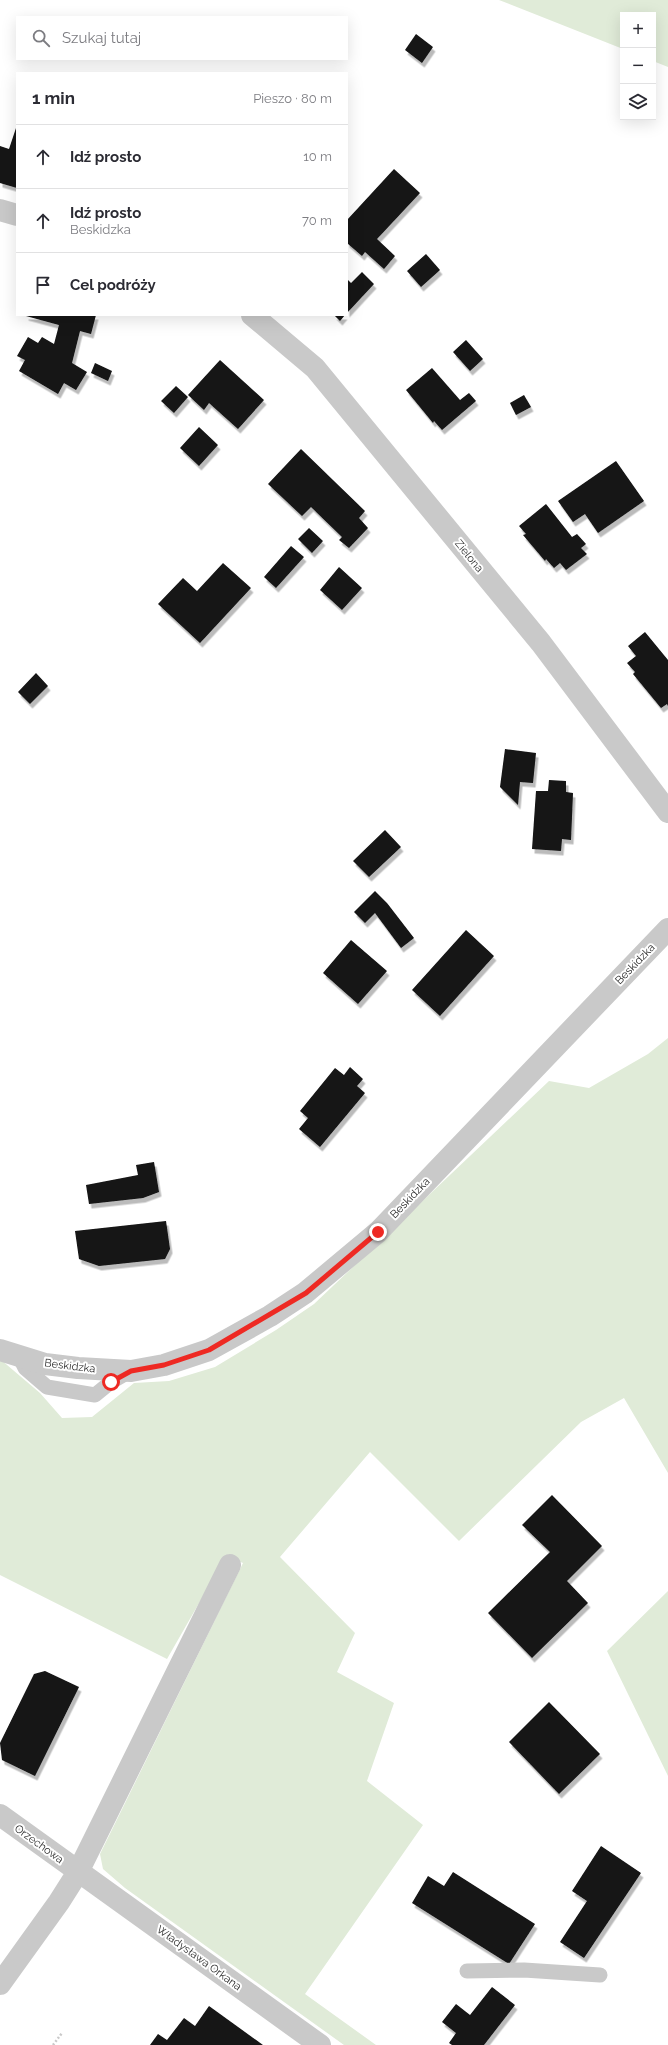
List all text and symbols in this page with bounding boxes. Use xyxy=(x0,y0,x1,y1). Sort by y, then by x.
map controls xyxy=(620,12,656,120)
button: + xyxy=(620,12,656,48)
search box xyxy=(16,16,348,60)
icon: search xyxy=(30,27,52,49)
text: Szukaj tutaj xyxy=(62,29,141,47)
button: − xyxy=(620,48,656,84)
button: layers xyxy=(620,84,656,120)
text: 1 min xyxy=(32,88,75,108)
text: Pieszo · 80 m xyxy=(253,91,332,106)
icon: ahead xyxy=(32,146,54,168)
text: Idź prosto xyxy=(70,148,141,166)
text: 10 m xyxy=(303,149,332,164)
text: Idź prosto xyxy=(70,204,141,222)
icon: ahead xyxy=(32,210,54,232)
text: 70 m xyxy=(302,213,332,228)
text: Beskidzka xyxy=(70,222,131,237)
icon: arrive xyxy=(32,274,54,296)
text: Cel podróży xyxy=(70,276,156,294)
street label: Zielona xyxy=(452,537,486,575)
street label: Beskidzka xyxy=(612,941,658,987)
street label: Beskidzka xyxy=(387,1175,433,1221)
route end xyxy=(369,1223,387,1241)
street label: Beskidzka xyxy=(44,1356,96,1376)
route start xyxy=(102,1373,120,1391)
street label: Orzechowa xyxy=(12,1822,66,1866)
street label: Władysława Orkana xyxy=(154,1923,244,1993)

